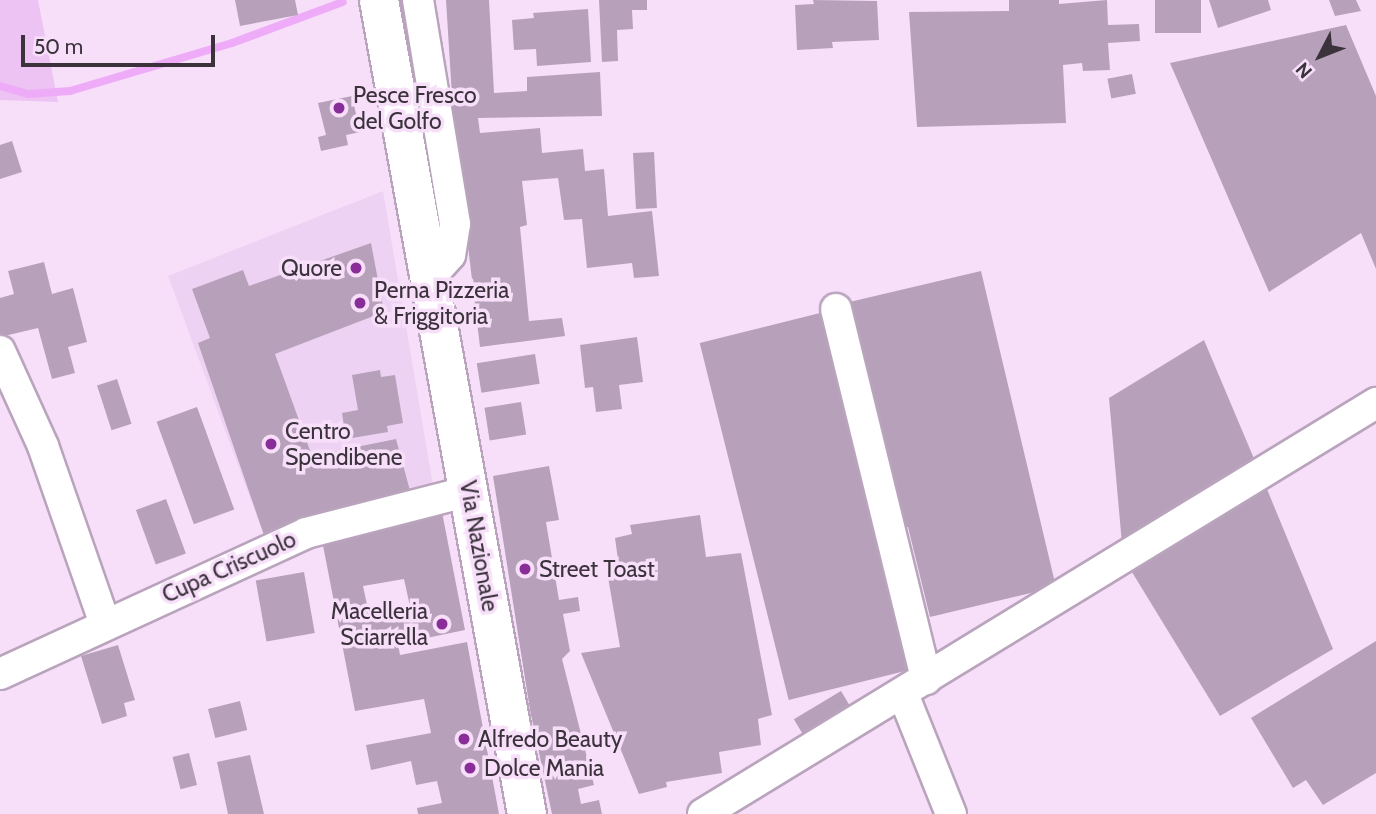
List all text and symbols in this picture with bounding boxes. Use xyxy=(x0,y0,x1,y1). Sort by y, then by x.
scale bar xyxy=(24,21,219,65)
north arrow xyxy=(1285,21,1355,91)
text: 50 m xyxy=(34,34,83,59)
text: N xyxy=(1291,58,1317,83)
place label: Pesce Fresco del Golfo xyxy=(353,81,477,135)
marker: Pesce Fresco del Golfo xyxy=(331,100,347,116)
place label: Quore xyxy=(281,254,342,282)
marker: Quore xyxy=(348,260,364,276)
place label: Perna Pizzeria & Friggitoria xyxy=(374,276,509,330)
marker: Perna Pizzeria & Friggitoria xyxy=(352,295,368,311)
place label: Centro Spendibene xyxy=(285,417,403,471)
marker: Centro Spendibene xyxy=(263,436,279,452)
street label: Via Nazionale xyxy=(454,478,504,614)
street label: Cupa Criscuolo xyxy=(158,525,300,609)
place label: Street Toast xyxy=(539,555,655,583)
marker: Street Toast xyxy=(517,561,533,577)
place label: Macelleria Sciarrella xyxy=(331,597,428,651)
marker: Macelleria Sciarrella xyxy=(434,616,450,632)
place label: Alfredo Beauty xyxy=(478,725,622,753)
marker: Alfredo Beauty xyxy=(456,731,472,747)
place label: Dolce Mania xyxy=(484,754,604,782)
marker: Dolce Mania xyxy=(462,760,478,776)

